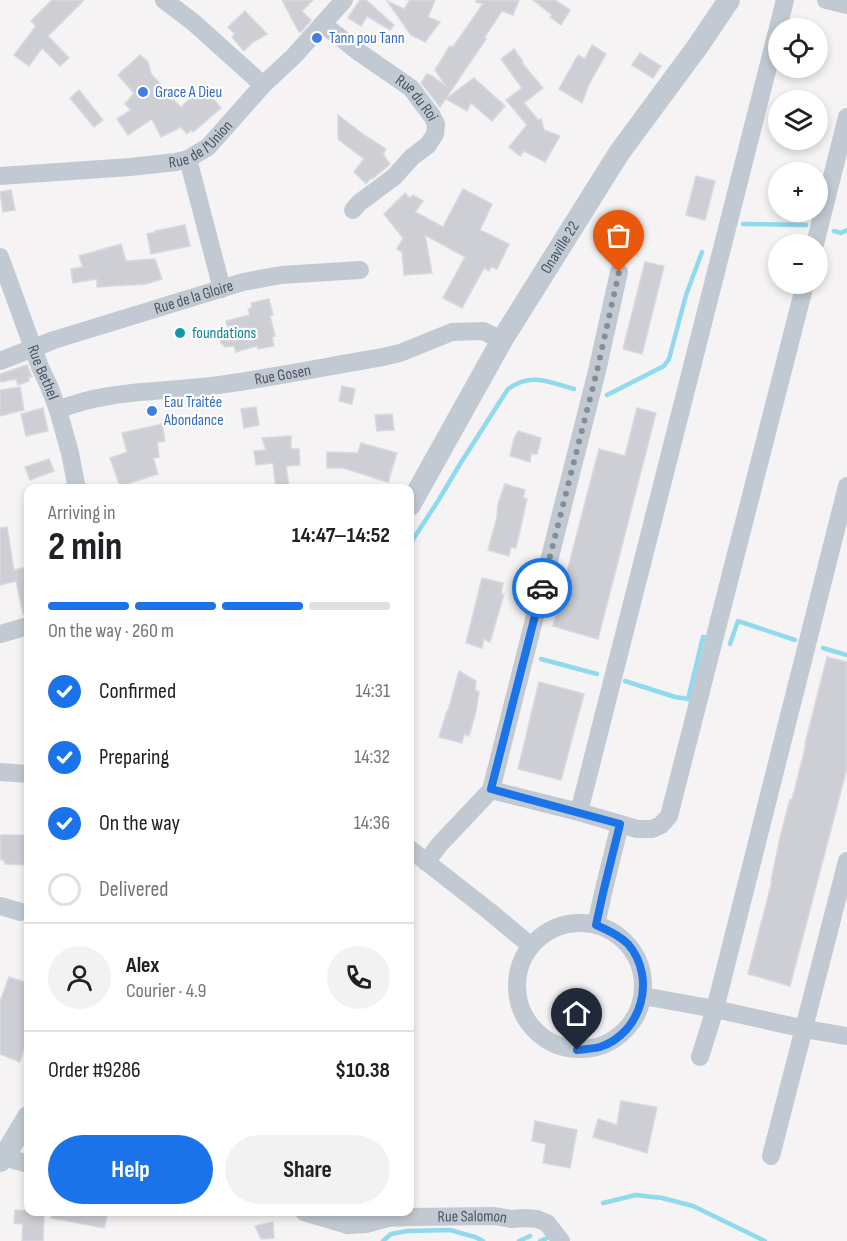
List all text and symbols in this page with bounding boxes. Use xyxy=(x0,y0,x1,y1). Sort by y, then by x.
map controls xyxy=(768,18,828,294)
button: locate xyxy=(768,18,828,78)
place label: Tann pou Tann xyxy=(329,29,405,48)
marker: Tann pou Tann xyxy=(310,31,324,45)
street label: Rue du Roi xyxy=(392,71,442,124)
place label: Grace A Dieu xyxy=(155,83,222,102)
marker: Grace A Dieu xyxy=(136,85,150,99)
button: layers xyxy=(768,90,828,150)
street label: Rue de l'Union xyxy=(168,116,237,172)
button: + xyxy=(768,162,828,222)
pin xyxy=(593,210,644,272)
street label: Onaville 22 xyxy=(536,218,583,277)
icon: bag xyxy=(602,219,635,252)
button: − xyxy=(768,234,828,294)
street label: Rue de la Gloire xyxy=(152,276,236,318)
place label: foundations xyxy=(192,324,257,343)
marker: foundations xyxy=(173,326,187,340)
street label: Rue Bethel xyxy=(23,342,63,402)
street label: Rue Gosen xyxy=(253,361,312,389)
place label: Eau Traitée Abondance xyxy=(163,393,224,430)
marker: Eau Traitée Abondance xyxy=(145,404,159,418)
text: Arriving in xyxy=(48,501,116,525)
text: 14:47–14:52 xyxy=(292,522,390,549)
text: 2 min xyxy=(48,524,122,571)
courier xyxy=(512,558,572,618)
icon: car xyxy=(526,572,559,605)
text: On the way · 260 m xyxy=(48,619,174,643)
icon: check xyxy=(48,675,81,708)
text: Confirmed xyxy=(99,678,176,705)
text: 14:31 xyxy=(355,679,390,703)
icon: check xyxy=(48,741,81,774)
text: Preparing xyxy=(99,744,169,771)
text: 14:32 xyxy=(354,745,390,769)
icon: check xyxy=(48,807,81,840)
text: On the way xyxy=(99,810,180,837)
text: 14:36 xyxy=(354,811,390,835)
text: Delivered xyxy=(99,876,168,903)
button: person xyxy=(48,946,111,1009)
button: phone xyxy=(327,946,390,1009)
text: Alex xyxy=(126,952,159,979)
text: Courier · 4.9 xyxy=(126,979,206,1003)
pin xyxy=(551,988,602,1050)
icon: home xyxy=(560,997,593,1030)
text: Order #9286 xyxy=(48,1057,141,1084)
text: $10.38 xyxy=(335,1057,390,1084)
button: Help xyxy=(48,1135,213,1204)
button: Share xyxy=(225,1135,390,1204)
street label: Rue Salomon xyxy=(437,1206,509,1228)

